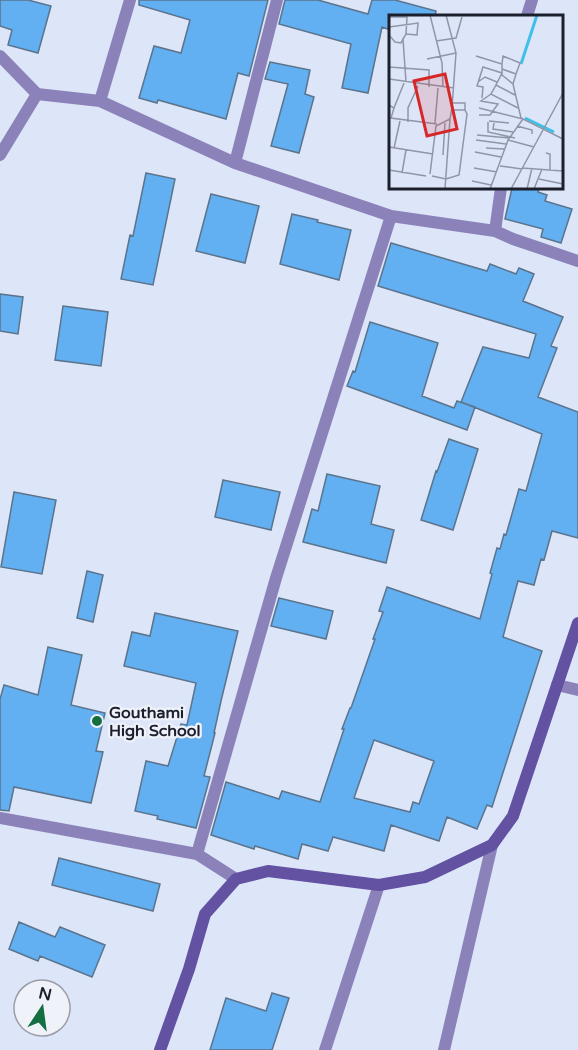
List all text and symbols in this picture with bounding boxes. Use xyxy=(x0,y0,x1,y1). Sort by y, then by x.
inset map xyxy=(389,15,563,189)
place label: Gouthami High School xyxy=(109,703,200,741)
marker: Gouthami High School xyxy=(90,714,104,728)
north arrow xyxy=(12,978,72,1038)
text: N xyxy=(37,983,54,1006)

